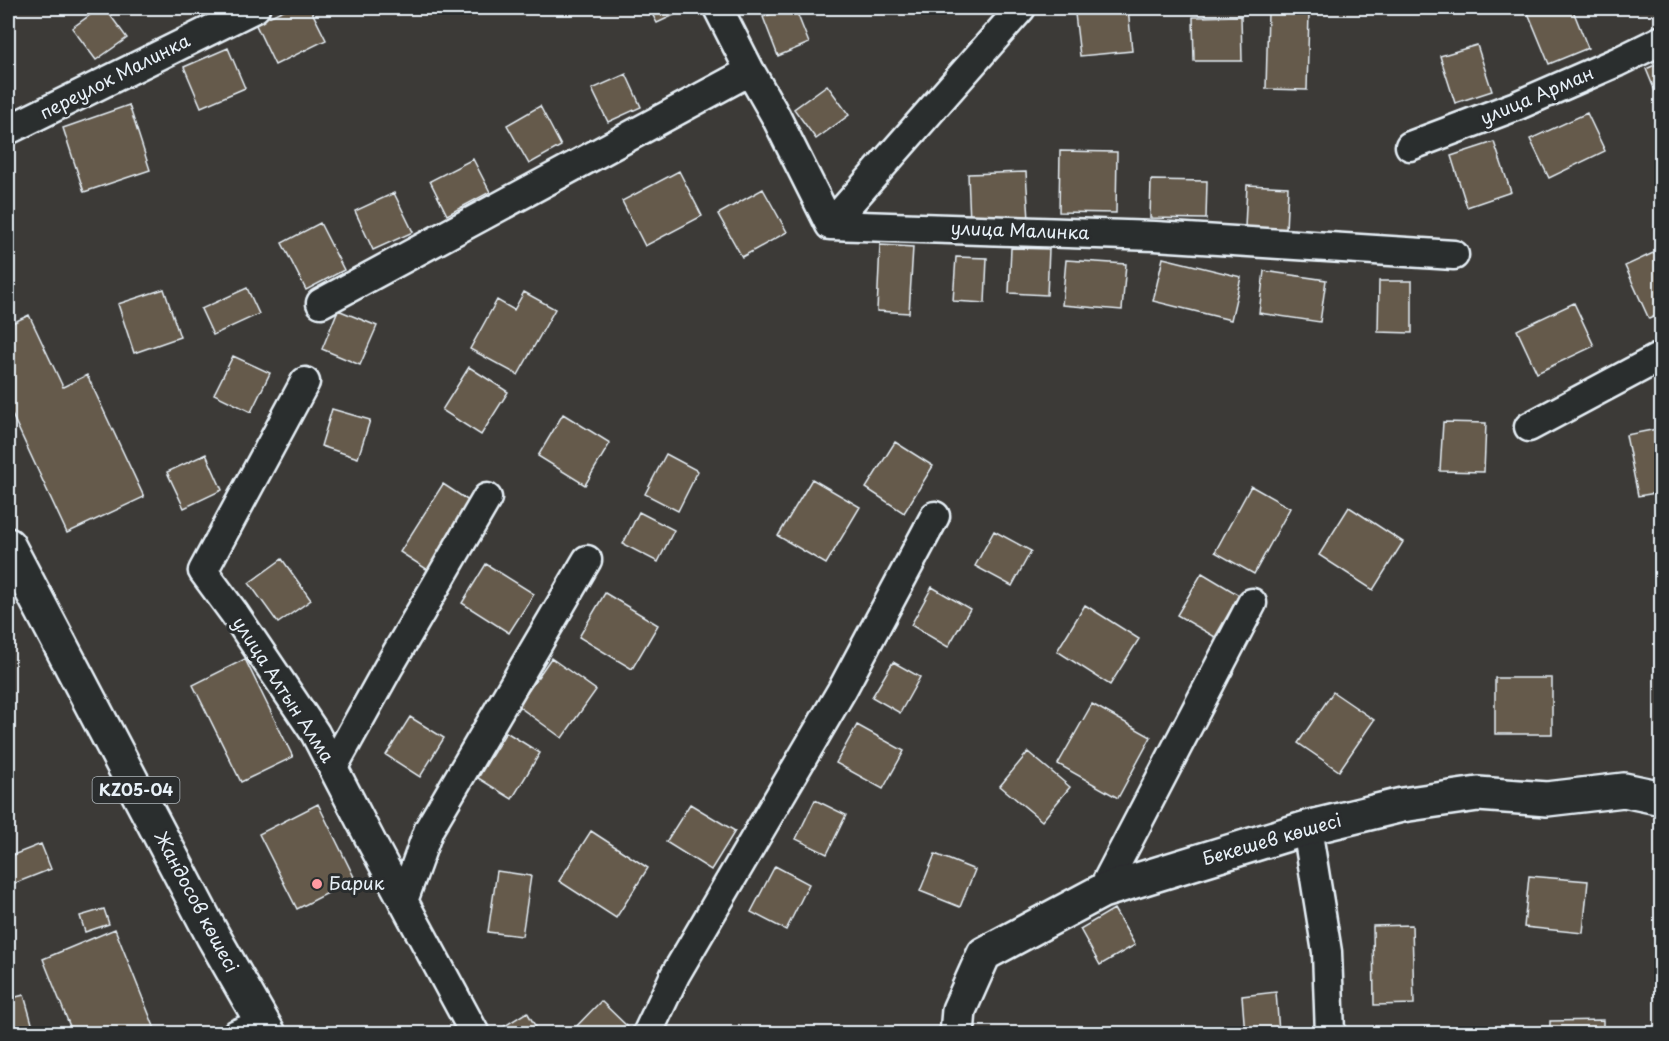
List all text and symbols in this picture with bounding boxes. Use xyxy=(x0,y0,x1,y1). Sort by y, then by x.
street label: переулок Малинка xyxy=(35,26,195,125)
street label: улица Арман xyxy=(1475,59,1597,131)
street label: улица Малинка xyxy=(950,214,1091,245)
street label: улица Алтын Алма xyxy=(227,611,342,768)
road number: KZ05-04 xyxy=(92,777,180,803)
street label: Бекешев көшесі xyxy=(1199,806,1345,871)
street label: Жандосов көшесі xyxy=(149,826,246,977)
place label: Барик xyxy=(329,869,385,896)
marker: Барик xyxy=(310,877,324,891)

